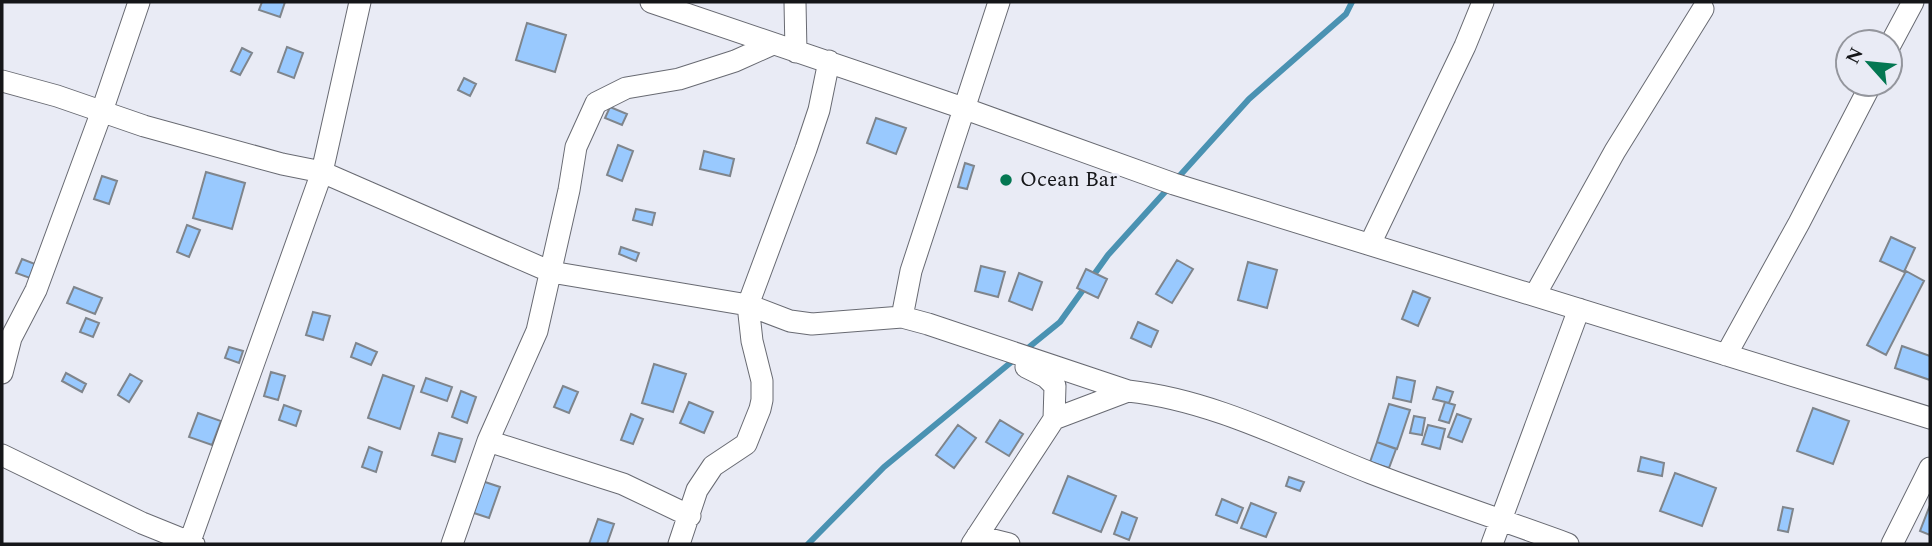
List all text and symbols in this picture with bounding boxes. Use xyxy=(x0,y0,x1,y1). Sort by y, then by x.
north arrow xyxy=(1834,28,1904,98)
text: N xyxy=(1839,42,1872,69)
place label: Ocean Bar xyxy=(1020,164,1117,196)
marker: Ocean Bar xyxy=(998,172,1014,188)

